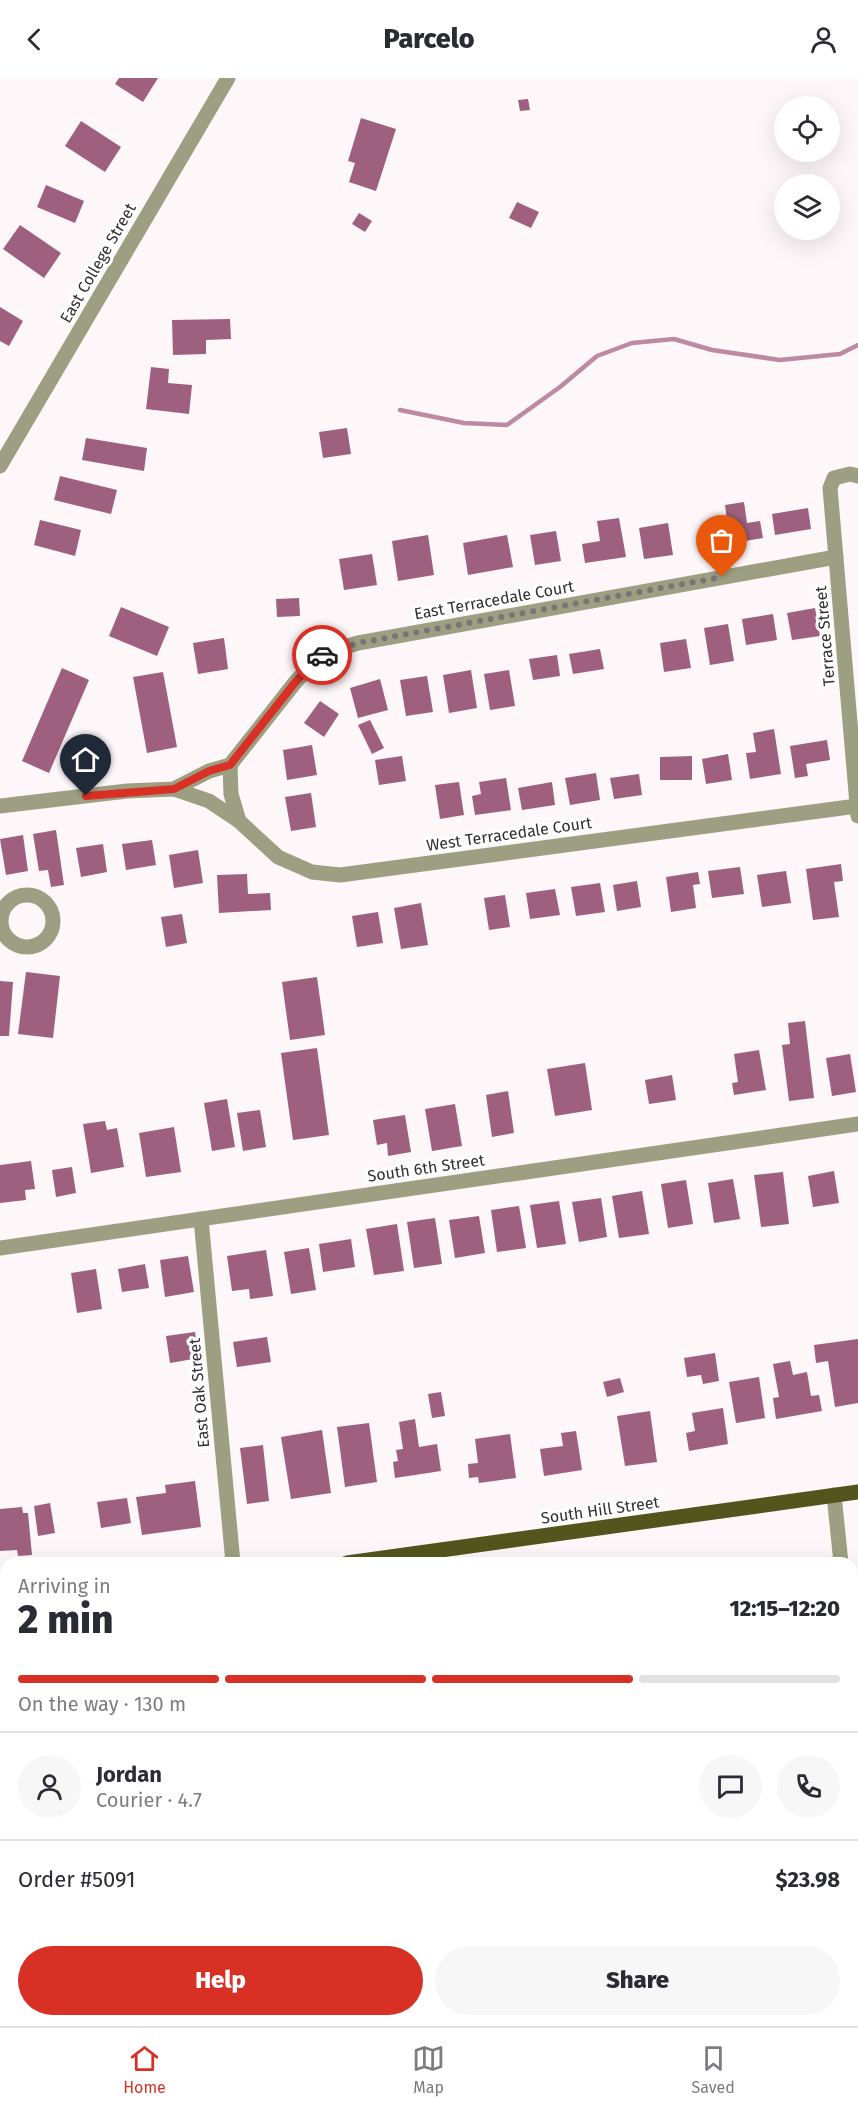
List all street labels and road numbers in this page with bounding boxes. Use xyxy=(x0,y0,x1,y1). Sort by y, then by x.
street label: East College Street xyxy=(56,200,140,326)
street label: East Terracedale Court xyxy=(413,577,576,623)
street label: Terrace Street xyxy=(811,585,839,687)
street label: West Terracedale Court xyxy=(425,813,593,855)
street label: South 6th Street xyxy=(366,1150,486,1186)
street label: East Oak Street xyxy=(185,1337,213,1449)
street label: South Hill Street xyxy=(540,1492,661,1528)

